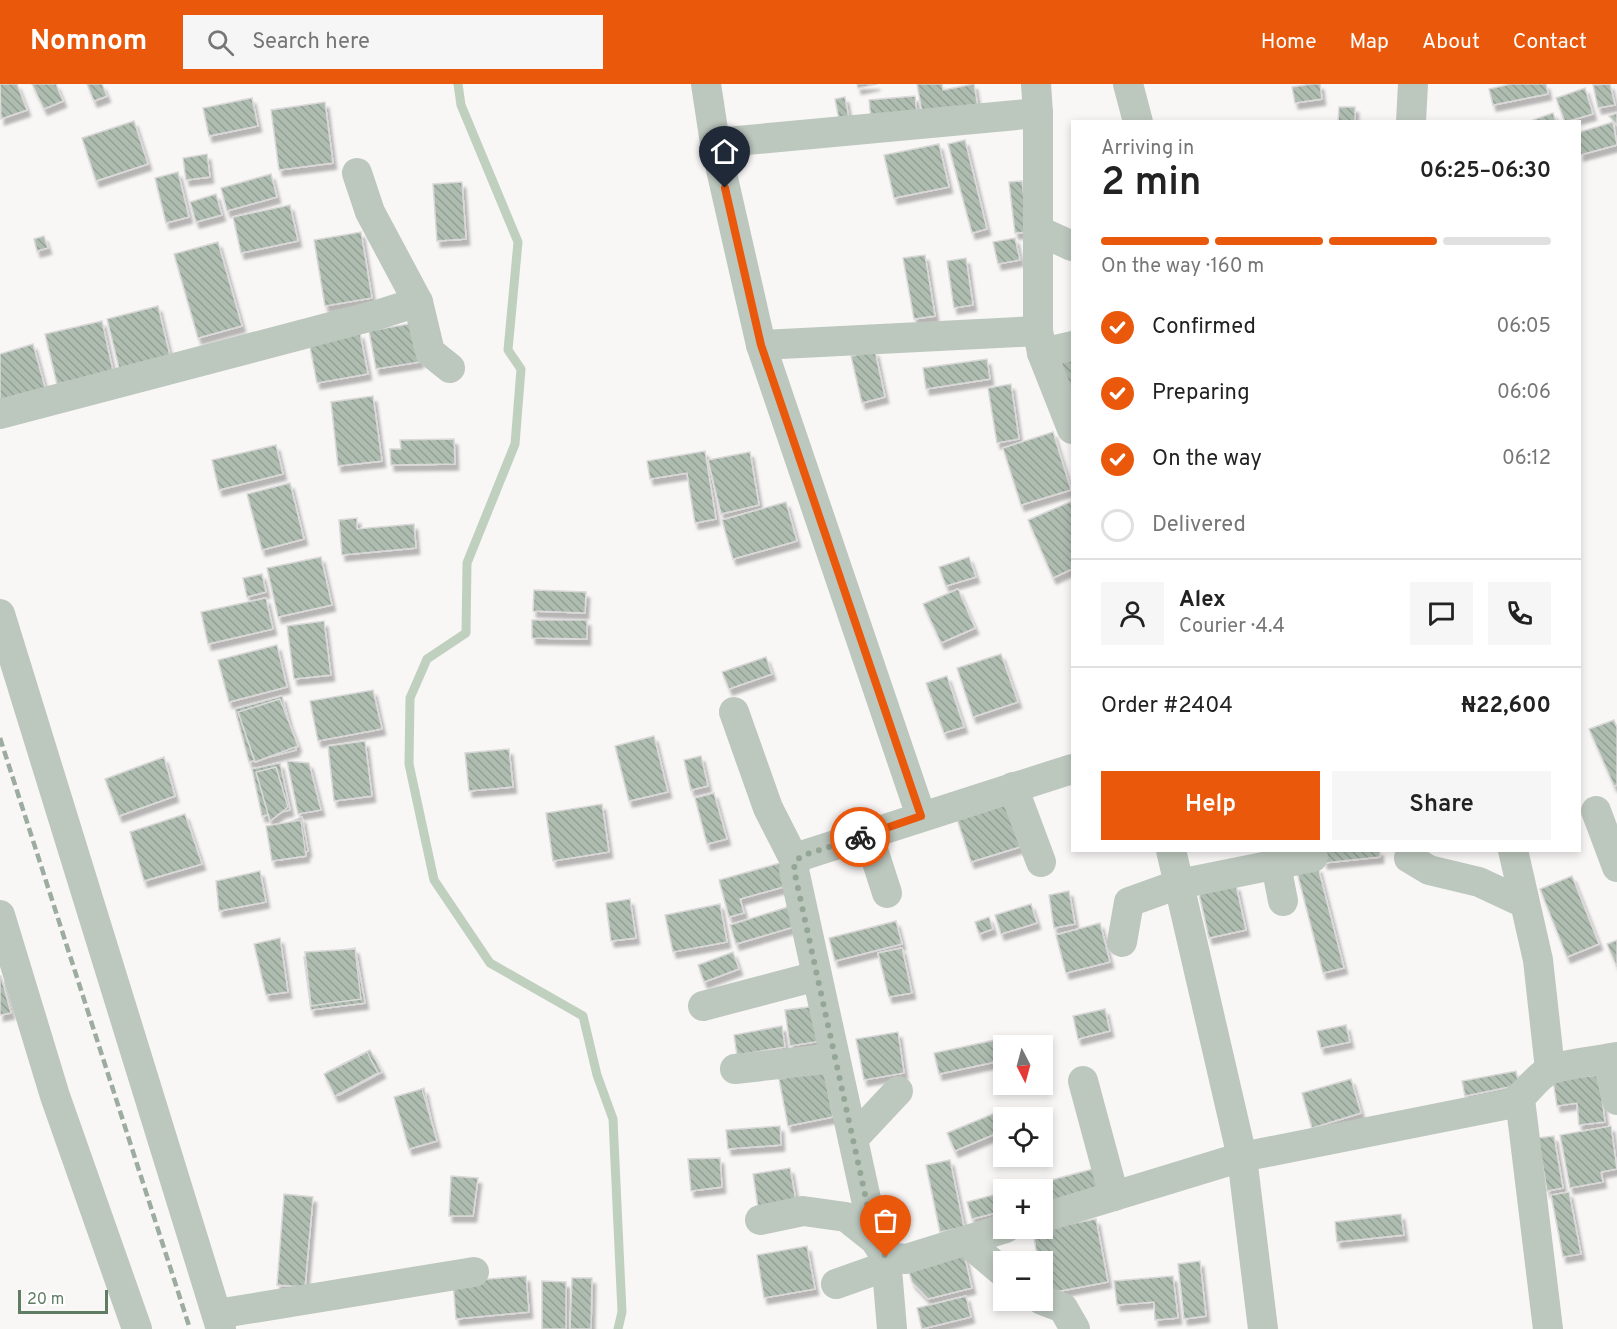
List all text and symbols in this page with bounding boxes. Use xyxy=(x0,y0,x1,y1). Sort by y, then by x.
search box xyxy=(183,15,603,69)
text: Nomnom xyxy=(30,24,147,60)
icon: search xyxy=(204,26,237,59)
text: Search here xyxy=(252,29,370,56)
text: Home xyxy=(1261,29,1317,56)
text: Map xyxy=(1350,29,1389,56)
text: About xyxy=(1422,29,1480,56)
text: Contact xyxy=(1513,29,1587,56)
pin xyxy=(699,126,750,188)
icon: home xyxy=(708,135,741,168)
text: Arriving in xyxy=(1101,136,1194,162)
text: 06:25–06:30 xyxy=(1420,158,1551,185)
text: 2 min xyxy=(1101,160,1202,209)
text: On the way · 160 m xyxy=(1101,254,1264,280)
icon: check xyxy=(1101,311,1134,344)
text: Confirmed xyxy=(1152,314,1256,341)
text: 06:05 xyxy=(1496,314,1551,340)
icon: check xyxy=(1101,377,1134,410)
text: Preparing xyxy=(1152,380,1250,407)
text: 06:06 xyxy=(1497,380,1551,406)
icon: check xyxy=(1101,443,1134,476)
text: On the way xyxy=(1152,446,1262,473)
text: 06:12 xyxy=(1502,446,1551,472)
text: Delivered xyxy=(1152,512,1246,539)
button: person xyxy=(1101,582,1164,645)
button: chat xyxy=(1410,582,1473,645)
button: phone xyxy=(1488,582,1551,645)
text: Alex xyxy=(1179,587,1226,614)
text: Courier · 4.4 xyxy=(1179,614,1285,640)
text: Order #2404 xyxy=(1101,693,1233,720)
text: ₦22,600 xyxy=(1461,693,1551,720)
button: Help xyxy=(1101,771,1320,840)
button: Share xyxy=(1332,771,1551,840)
courier xyxy=(830,807,890,867)
icon: bike xyxy=(844,821,877,854)
north arrow xyxy=(993,1035,1053,1095)
map controls xyxy=(993,1035,1053,1311)
button: locate xyxy=(993,1107,1053,1167)
button: + xyxy=(993,1179,1053,1239)
pin xyxy=(860,1195,911,1257)
icon: bag xyxy=(869,1204,902,1237)
button: − xyxy=(993,1251,1053,1311)
scale bar xyxy=(18,1287,108,1314)
text: 20 m xyxy=(27,1290,64,1310)

